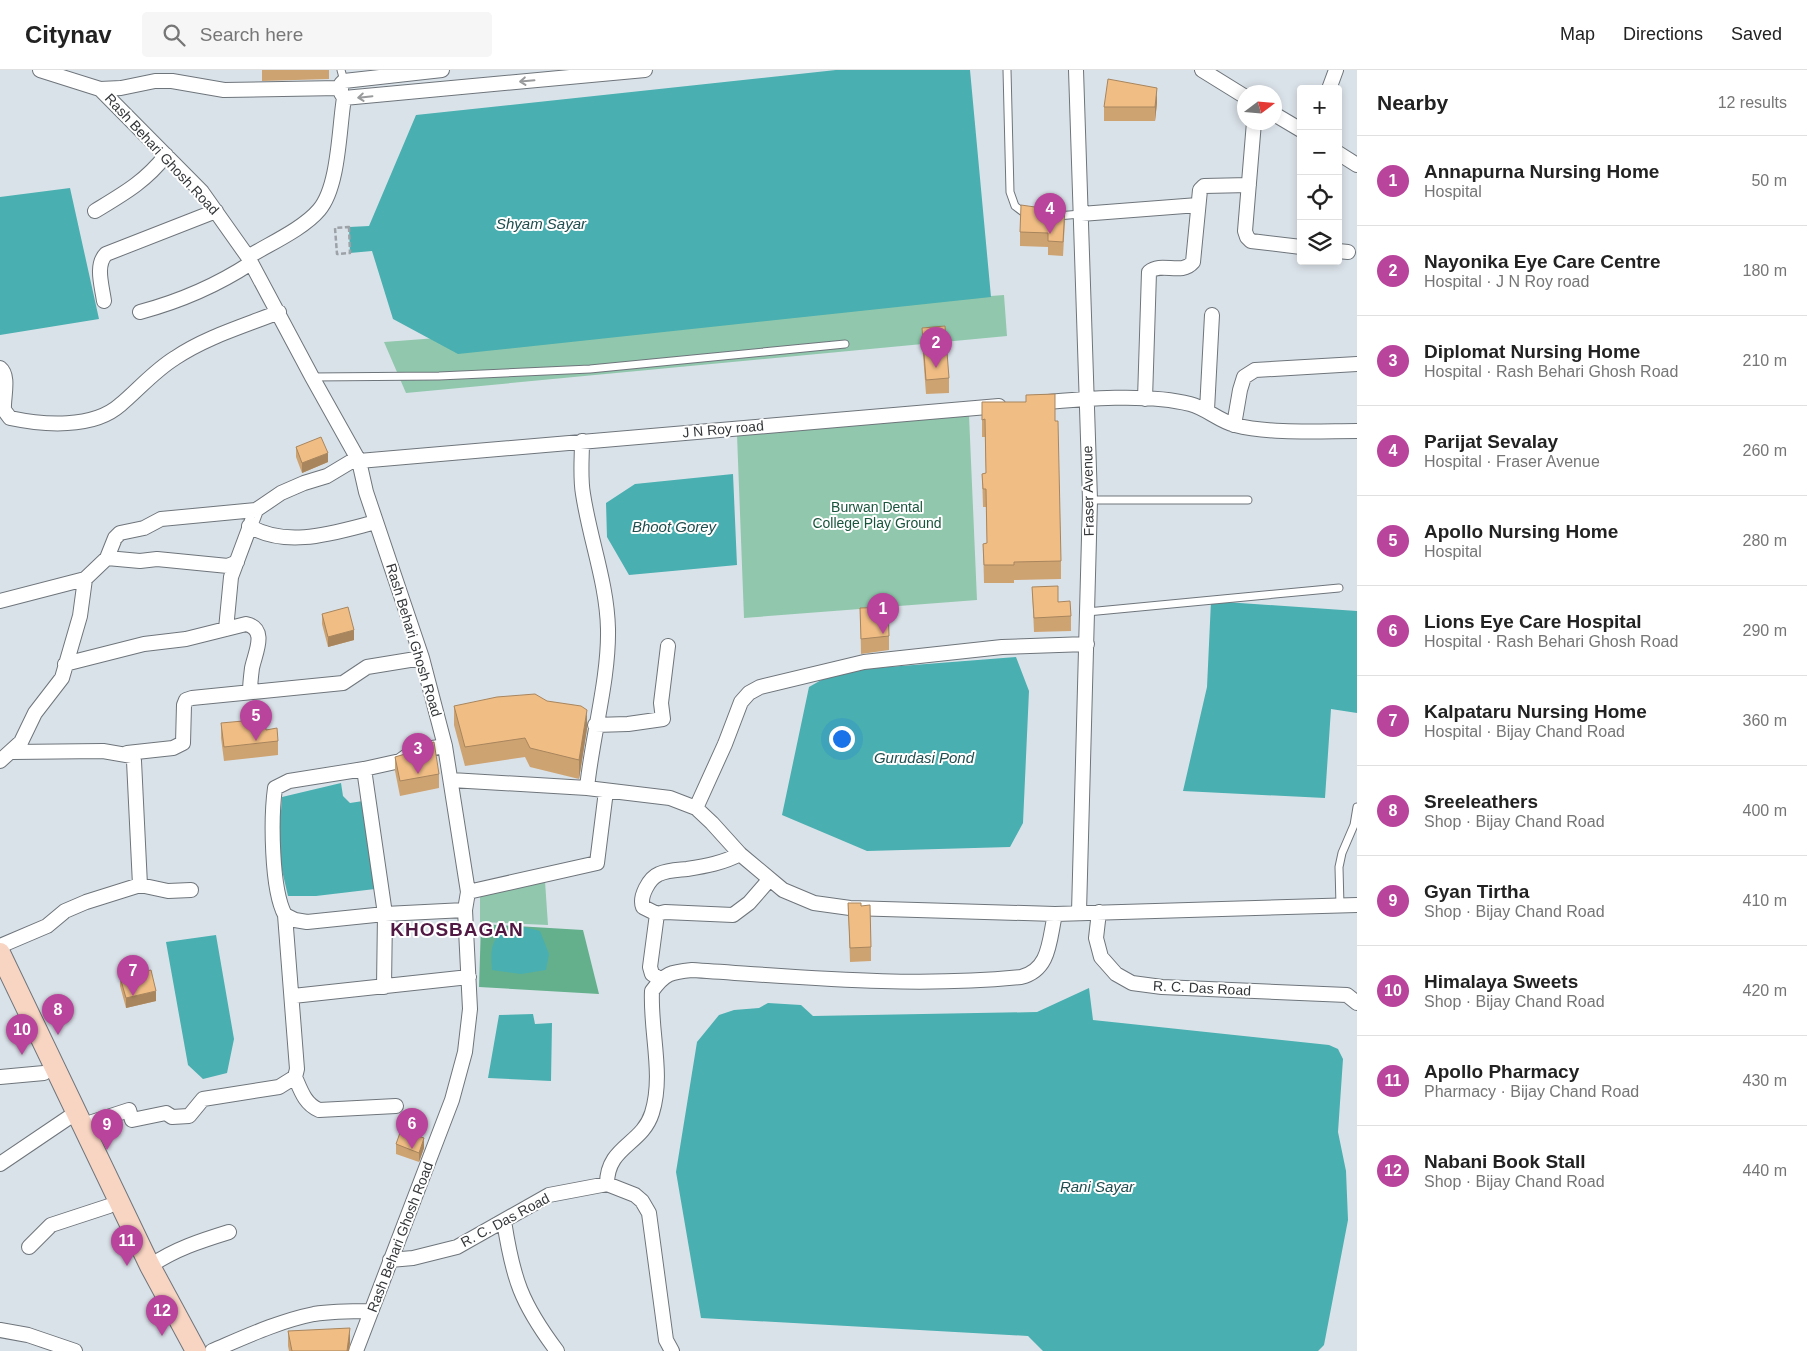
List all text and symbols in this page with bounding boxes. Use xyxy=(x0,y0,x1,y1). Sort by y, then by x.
search box xyxy=(142,12,492,57)
text: Citynav xyxy=(25,21,112,48)
icon: search xyxy=(160,21,188,49)
text: Search here xyxy=(200,24,303,45)
text: Map xyxy=(1560,24,1595,44)
text: Directions xyxy=(1623,24,1703,44)
text: Saved xyxy=(1731,24,1782,44)
one-way arrow xyxy=(519,76,535,86)
north arrow xyxy=(1237,85,1282,130)
map controls xyxy=(1297,85,1342,265)
button: + xyxy=(1297,85,1342,130)
street label: Rash Behari Ghosh Road xyxy=(102,90,222,218)
text: Nearby xyxy=(1377,91,1448,114)
one-way arrow xyxy=(358,92,374,102)
text: 12 results xyxy=(1718,94,1787,111)
button: − xyxy=(1297,130,1342,175)
text: Annapurna Nursing Home xyxy=(1424,161,1659,182)
text: 1 xyxy=(1389,172,1397,189)
text: 50 m xyxy=(1751,172,1787,189)
button: locate xyxy=(1297,175,1342,220)
text: Hospital xyxy=(1424,183,1482,200)
pin: 4 xyxy=(1034,193,1066,234)
water label: Shyam Sayar xyxy=(496,215,587,232)
button: layers xyxy=(1297,220,1342,265)
text: Nayonika Eye Care Centre xyxy=(1424,251,1661,272)
text: 2 xyxy=(1389,262,1397,279)
text: 180 m xyxy=(1743,262,1787,279)
text: Hospital · J N Roy road xyxy=(1424,273,1589,290)
pin: 2 xyxy=(920,327,952,368)
text: Diplomat Nursing Home xyxy=(1424,341,1640,362)
text: 3 xyxy=(1389,352,1397,369)
text: 210 m xyxy=(1743,352,1787,369)
text: Hospital · Rash Behari Ghosh Road xyxy=(1424,363,1678,380)
street label: J N Roy road xyxy=(682,417,764,441)
text: Parijat Sevalay xyxy=(1424,431,1558,452)
text: 4 xyxy=(1389,442,1397,459)
text: 260 m xyxy=(1743,442,1787,459)
street label: Fraser Avenue xyxy=(1079,445,1097,537)
text: Hospital · Fraser Avenue xyxy=(1424,453,1600,470)
park label: Burwan Dental College Play Ground xyxy=(812,499,942,531)
water label: Bhoot Gorey xyxy=(632,518,718,535)
text: Apollo Nursing Home xyxy=(1424,521,1618,542)
text: 5 xyxy=(1389,532,1397,549)
text: 280 m xyxy=(1743,532,1787,549)
text: Hospital xyxy=(1424,543,1482,560)
street label: Rash Behari Ghosh Road xyxy=(383,561,445,719)
pin: 1 xyxy=(867,593,899,634)
text: Lions Eye Care Hospital xyxy=(1424,611,1642,632)
text: 6 xyxy=(1389,622,1397,639)
text: 290 m xyxy=(1743,622,1787,639)
text: Hospital · Rash Behari Ghosh Road xyxy=(1424,633,1678,650)
pin: 5 xyxy=(240,700,272,741)
text: Kalpataru Nursing Home xyxy=(1424,701,1647,722)
text: 7 xyxy=(1389,712,1397,729)
text: 360 m xyxy=(1743,712,1787,729)
text: Hospital · Bijay Chand Road xyxy=(1424,723,1625,740)
your location xyxy=(829,726,855,752)
pin: 3 xyxy=(402,733,434,774)
water label: Gurudasi Pond xyxy=(874,749,975,766)
text: Sreeleathers xyxy=(1424,791,1538,812)
text: 8 xyxy=(1389,802,1397,819)
text: 400 m xyxy=(1743,802,1787,819)
text: Shop · Bijay Chand Road xyxy=(1424,813,1605,830)
text: Gyan Tirtha xyxy=(1424,881,1529,902)
text: 9 xyxy=(1389,892,1397,909)
text: 410 m xyxy=(1743,892,1787,909)
text: Shop · Bijay Chand Road xyxy=(1424,903,1605,920)
district label: KHOSBAGAN xyxy=(390,919,524,940)
pin: 7 xyxy=(117,955,149,996)
text: Himalaya Sweets xyxy=(1424,971,1578,992)
street label: R. C. Das Road xyxy=(1153,977,1251,999)
text: 10 xyxy=(1384,982,1402,999)
text: 420 m xyxy=(1743,982,1787,999)
text: Shop · Bijay Chand Road xyxy=(1424,993,1605,1010)
pin: 8 xyxy=(42,994,74,1035)
pin: 10 xyxy=(6,1014,38,1055)
text: Apollo Pharmacy xyxy=(1424,1061,1579,1082)
text: 11 xyxy=(1385,1072,1401,1089)
text: 430 m xyxy=(1743,1072,1787,1089)
text: Pharmacy · Bijay Chand Road xyxy=(1424,1083,1639,1100)
pin: 6 xyxy=(396,1108,428,1149)
pin: 9 xyxy=(91,1109,123,1150)
text: Nabani Book Stall xyxy=(1424,1151,1586,1172)
street label: Rash Behari Ghosh Road xyxy=(364,1160,436,1314)
text: 12 xyxy=(1384,1162,1402,1179)
text: 440 m xyxy=(1743,1162,1787,1179)
text: Shop · Bijay Chand Road xyxy=(1424,1173,1605,1190)
water label: Rani Sayar xyxy=(1060,1178,1135,1195)
street label: R. C. Das Road xyxy=(458,1190,552,1250)
pin: 11 xyxy=(111,1225,143,1266)
pin: 12 xyxy=(146,1295,178,1336)

